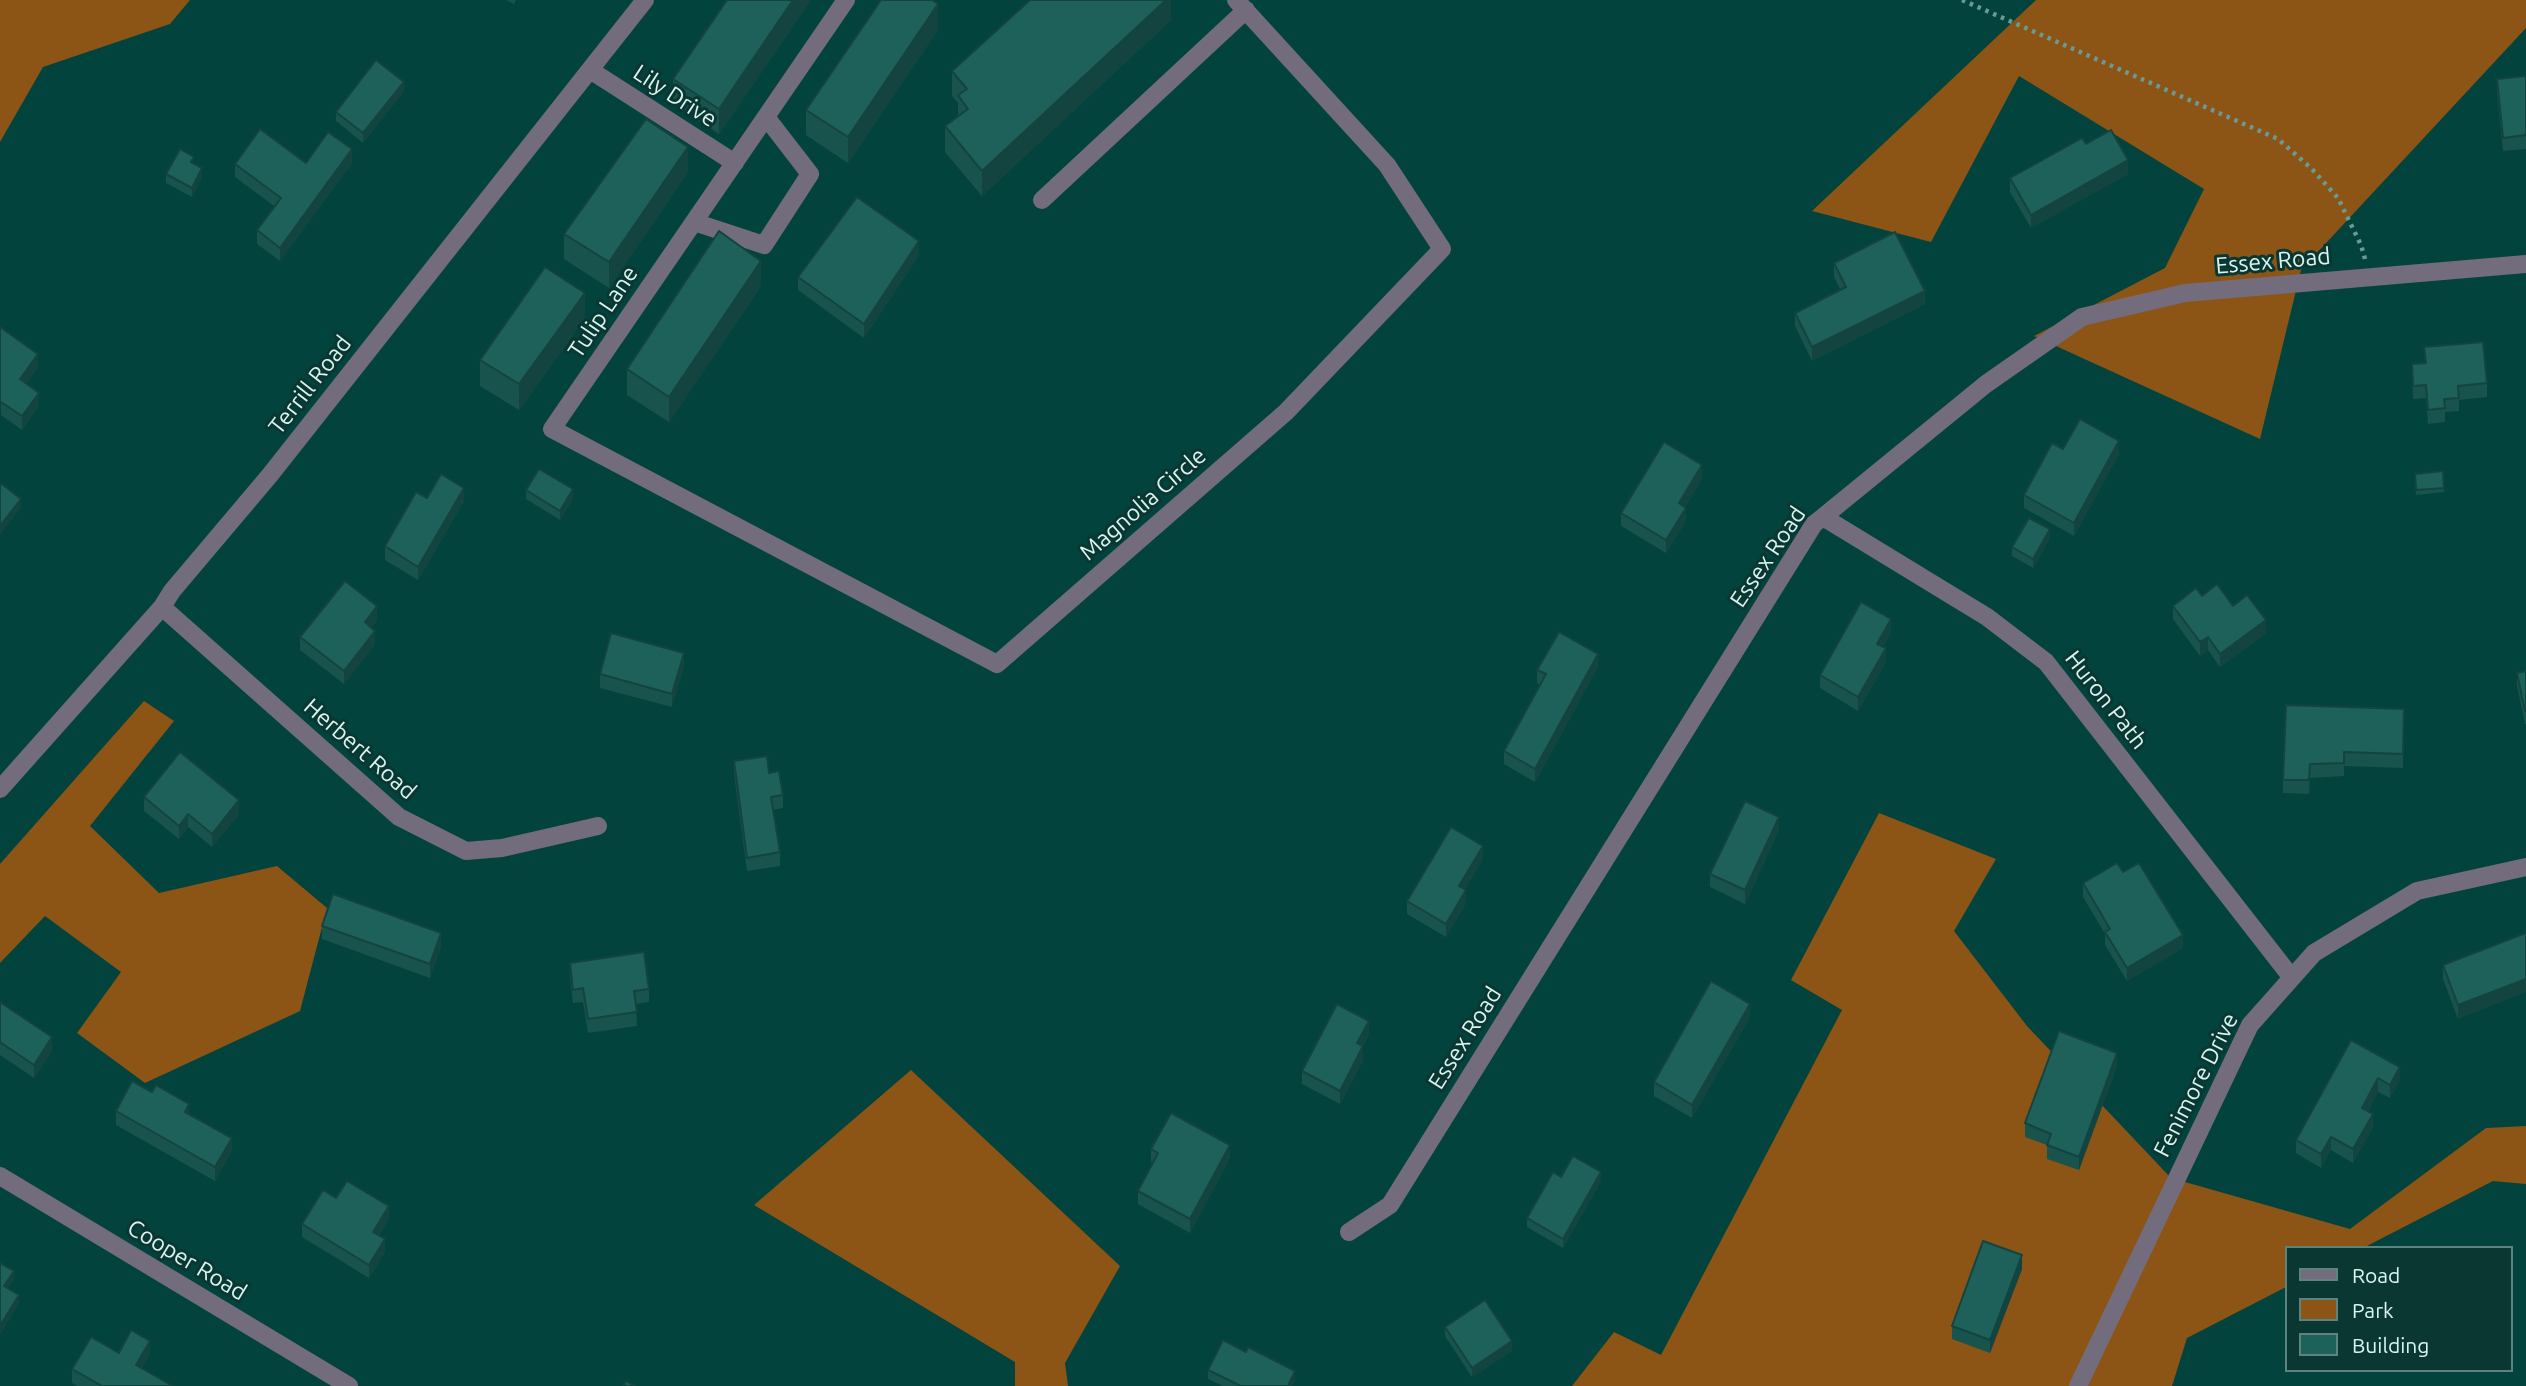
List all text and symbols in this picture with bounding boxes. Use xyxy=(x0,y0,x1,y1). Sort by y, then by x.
street label: Lily Drive xyxy=(628,59,722,133)
street label: Essex Road xyxy=(2214,242,2332,280)
street label: Tulip Lane xyxy=(562,261,644,363)
street label: Terrill Road xyxy=(263,330,357,440)
street label: Magnolia Circle xyxy=(1074,442,1212,566)
street label: Essex Road xyxy=(1724,501,1812,613)
street label: Huron Path xyxy=(2059,645,2153,755)
street label: Herbert Road xyxy=(298,693,422,805)
street label: Essex Road xyxy=(1423,982,1507,1094)
street label: Fenimore Drive xyxy=(2148,1008,2244,1162)
street label: Cooper Road xyxy=(122,1214,252,1306)
legend xyxy=(2284,1246,2512,1372)
text: Road xyxy=(2352,1263,2400,1287)
text: Park xyxy=(2352,1298,2394,1322)
text: Building xyxy=(2352,1333,2429,1357)

